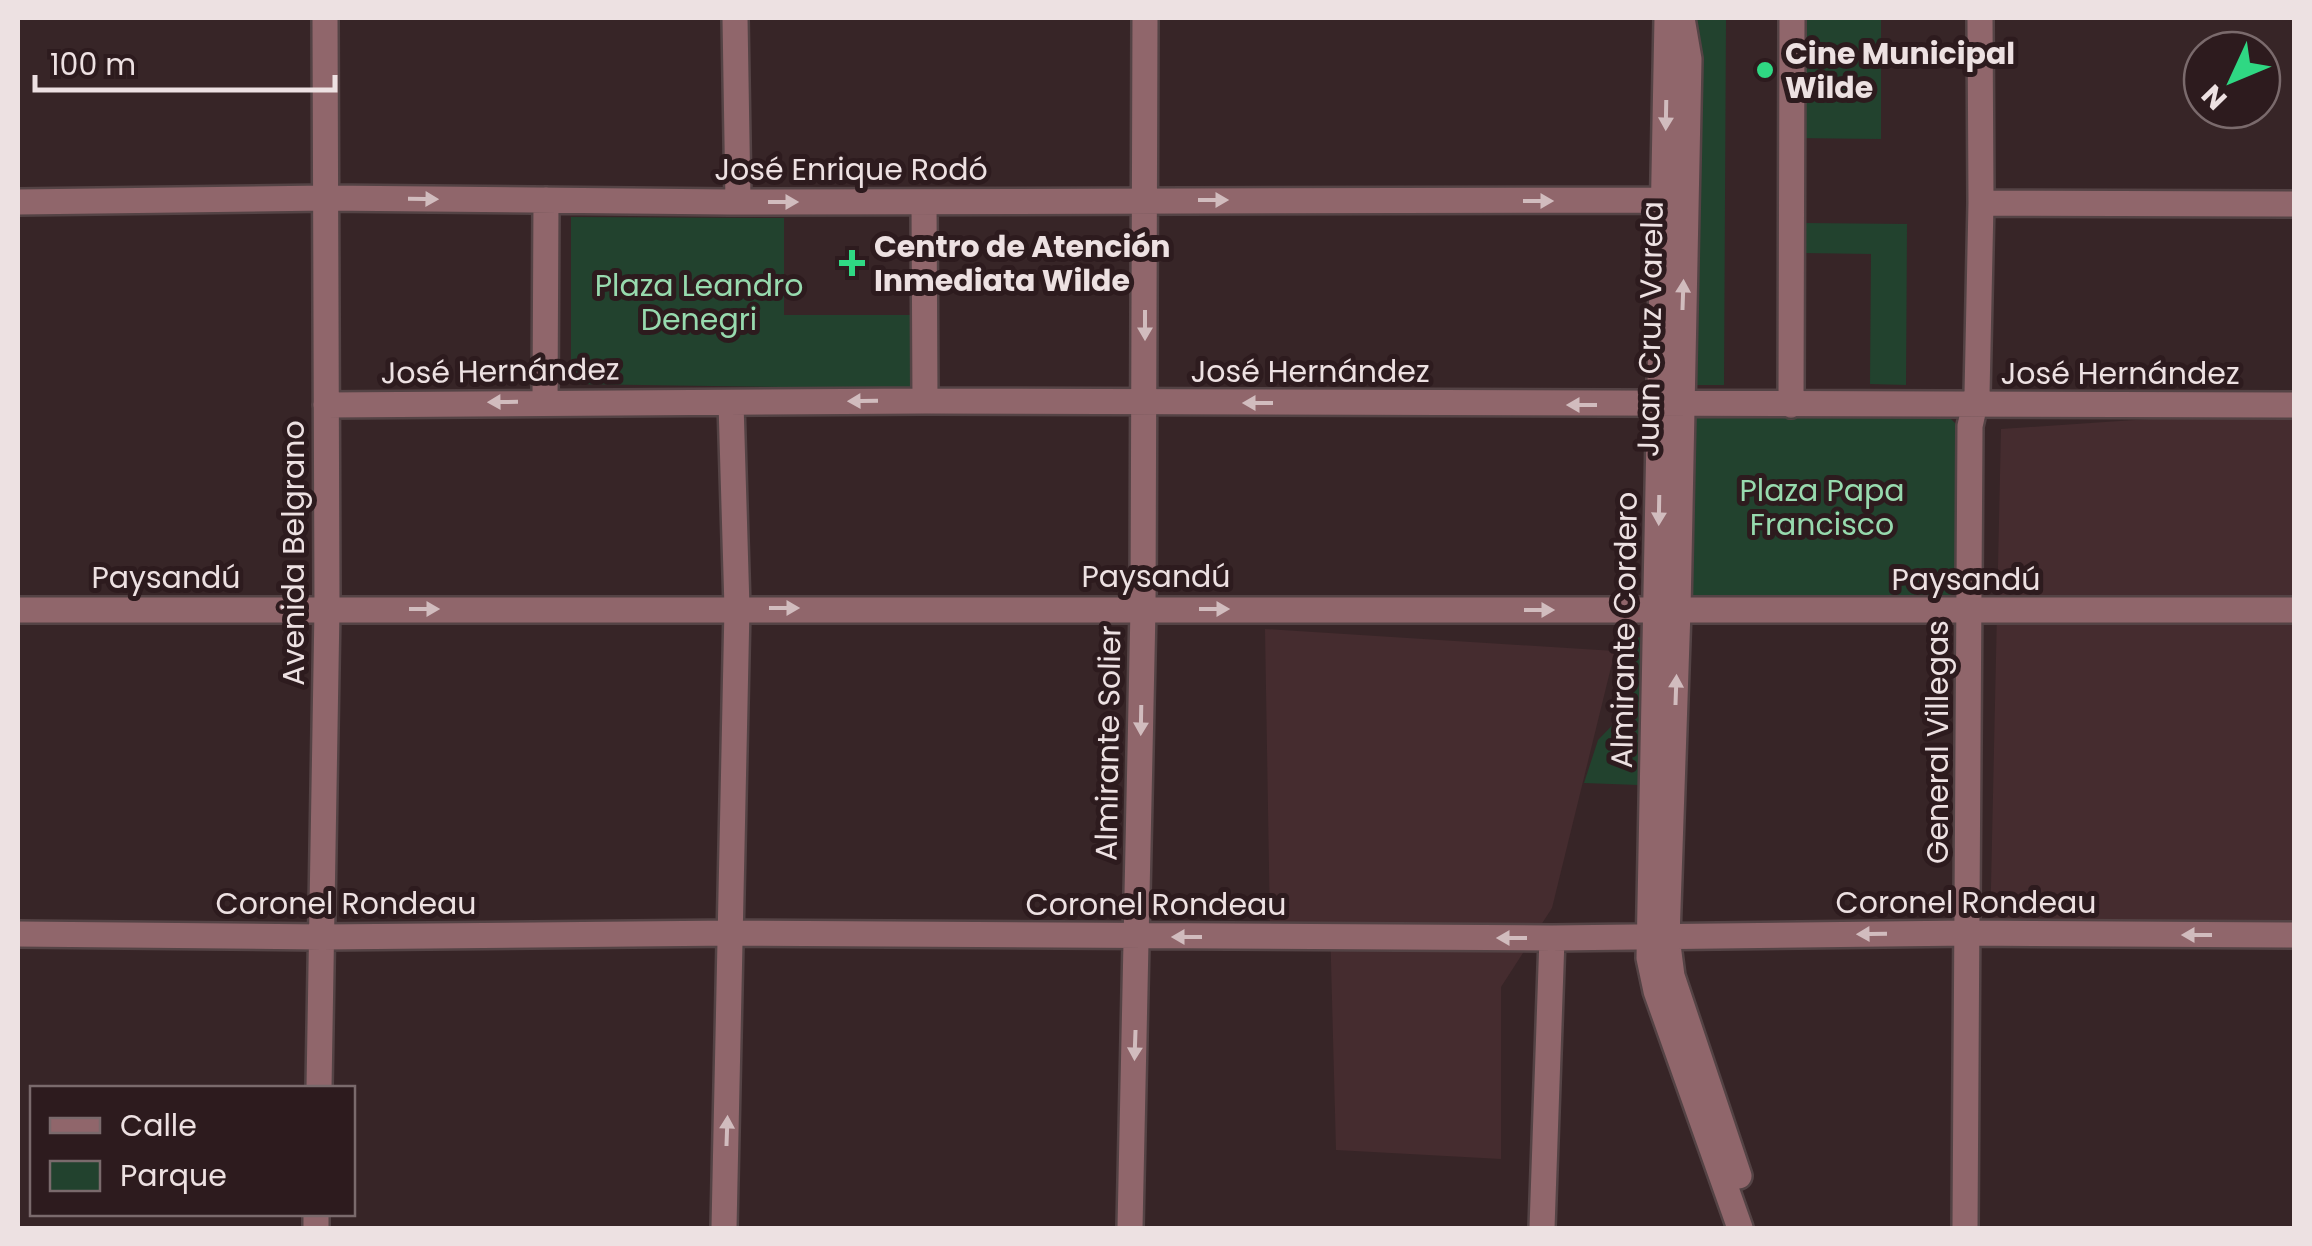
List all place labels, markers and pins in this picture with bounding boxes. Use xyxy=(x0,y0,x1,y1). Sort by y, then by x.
place label: Cine Municipal Wilde xyxy=(1785,32,2015,109)
marker: Cine Municipal Wilde xyxy=(1754,59,1776,81)
place label: Centro de Atención Inmediata Wilde xyxy=(874,225,1171,302)
marker: Centro de Atención Inmediata Wilde xyxy=(839,250,865,276)

